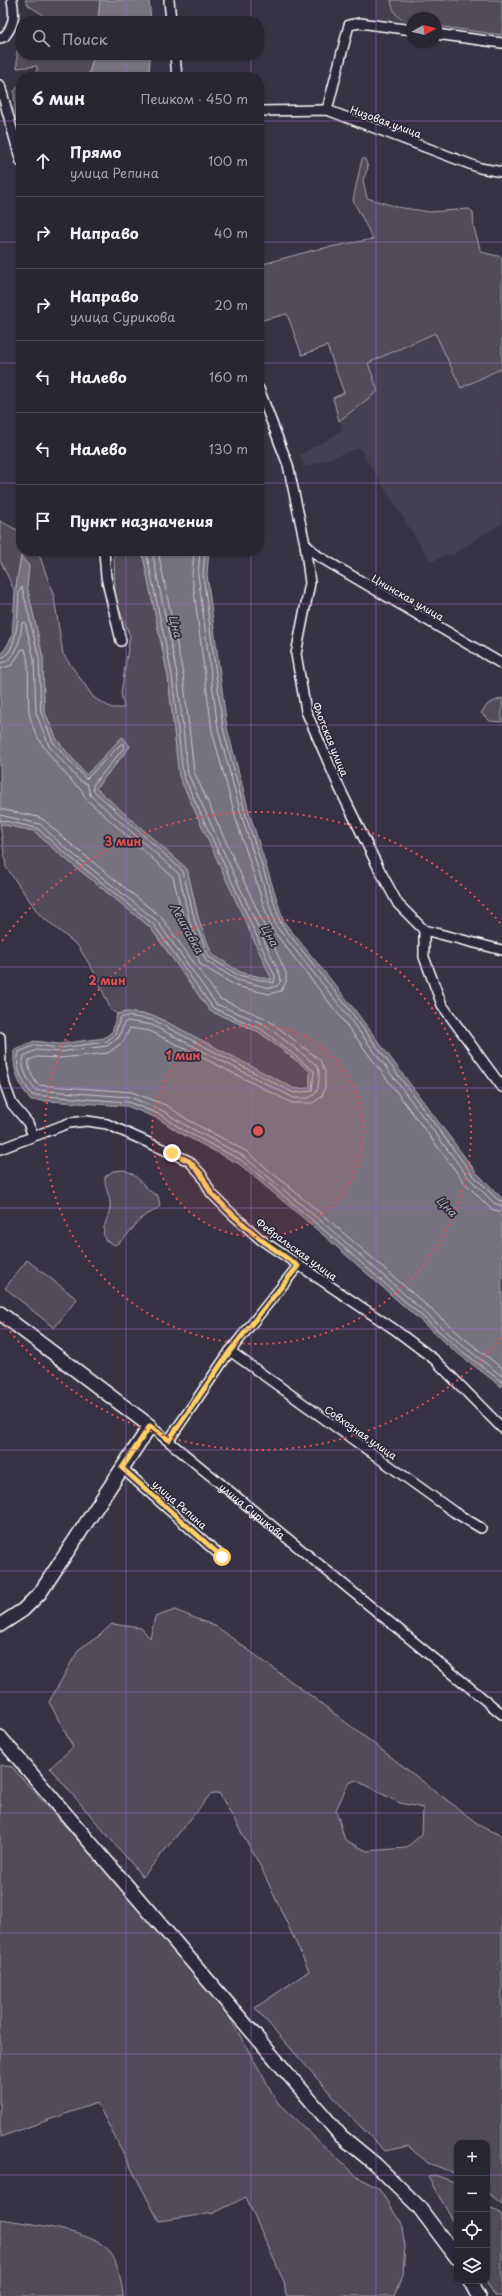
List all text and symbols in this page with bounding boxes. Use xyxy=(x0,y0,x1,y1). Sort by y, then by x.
north arrow xyxy=(406,12,442,48)
search box xyxy=(16,16,264,60)
icon: search xyxy=(30,27,52,49)
text: Поиск xyxy=(62,27,108,50)
text: 6 мин xyxy=(32,85,85,111)
text: Пешком · 450 m xyxy=(140,89,248,108)
street label: Низовая улица xyxy=(348,101,424,141)
text: Прямо xyxy=(70,140,121,163)
icon: ahead xyxy=(32,150,54,172)
text: 100 m xyxy=(208,151,248,170)
text: улица Репина xyxy=(70,163,159,182)
text: Направо xyxy=(70,221,139,244)
icon: right xyxy=(32,222,54,244)
text: 40 m xyxy=(214,223,248,242)
text: Направо xyxy=(70,284,139,307)
icon: right xyxy=(32,294,54,316)
text: 20 m xyxy=(214,295,248,314)
text: улица Сурикова xyxy=(70,307,175,326)
text: Налево xyxy=(70,365,127,388)
icon: left xyxy=(32,366,54,388)
text: 160 m xyxy=(209,367,248,386)
text: Налево xyxy=(70,437,127,460)
icon: left xyxy=(32,438,54,460)
text: 130 m xyxy=(209,439,248,458)
text: Пункт назначения xyxy=(70,509,213,532)
icon: arrive xyxy=(32,510,54,532)
street label: Цнинская улица xyxy=(369,570,447,624)
water label: Цна xyxy=(165,613,187,640)
street label: Флотская улица xyxy=(309,700,353,779)
text: 3 мин xyxy=(105,832,142,850)
water label: Лештавка xyxy=(166,900,208,957)
water label: Цна xyxy=(257,921,284,950)
text: 2 мин xyxy=(88,971,126,989)
text: 1 мин xyxy=(166,1046,201,1064)
centre of rings xyxy=(251,1124,265,1138)
route end xyxy=(163,1144,181,1162)
water label: Цна xyxy=(433,1192,462,1221)
street label: Февральская улица xyxy=(253,1214,341,1284)
street label: Совхозная улица xyxy=(322,1401,401,1463)
street label: улица Репина xyxy=(149,1476,211,1533)
street label: улица Сурикова xyxy=(217,1479,290,1542)
route start xyxy=(213,1548,231,1566)
map controls xyxy=(454,2140,490,2284)
button: + xyxy=(454,2140,490,2176)
button: − xyxy=(454,2176,490,2212)
button: locate xyxy=(454,2212,490,2248)
button: layers xyxy=(454,2248,490,2284)

